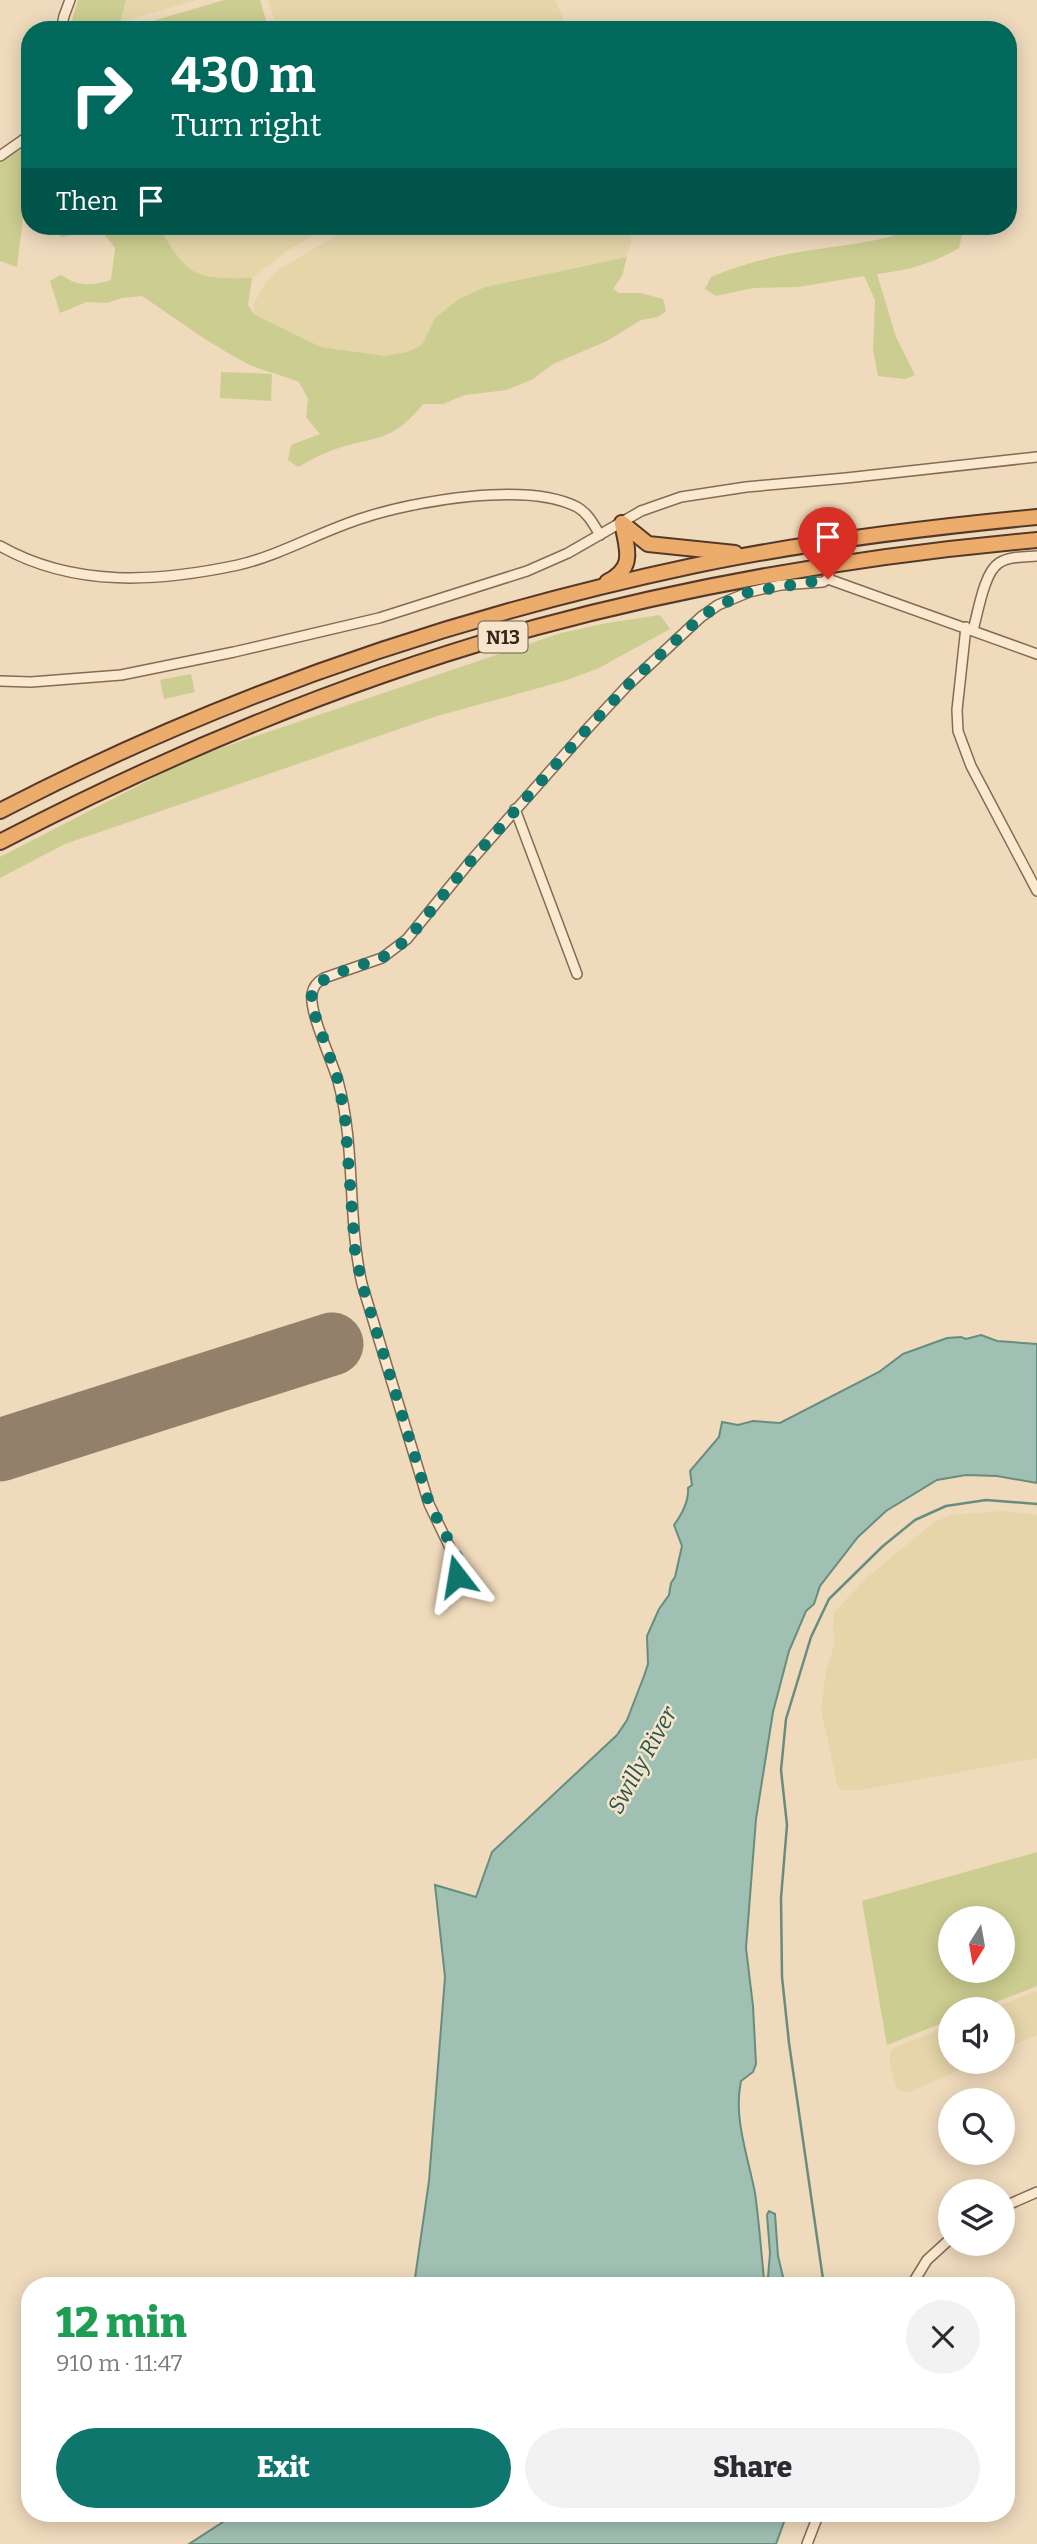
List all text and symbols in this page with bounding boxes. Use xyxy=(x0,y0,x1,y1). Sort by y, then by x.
text: 430 m xyxy=(171,46,316,105)
icon: right xyxy=(56,49,147,140)
text: Turn right xyxy=(171,106,322,144)
icon: arrive xyxy=(132,182,170,220)
text: Then xyxy=(56,186,118,217)
pin xyxy=(798,507,858,579)
icon: arrive xyxy=(809,518,847,556)
road number: N13 xyxy=(478,622,528,652)
position arrow xyxy=(420,1539,494,1613)
water label: Swilly River xyxy=(601,1700,684,1818)
north arrow xyxy=(938,1906,1015,1983)
map controls xyxy=(938,1906,1015,2256)
button: sound xyxy=(938,1997,1015,2074)
button: search xyxy=(938,2088,1015,2165)
button: layers xyxy=(938,2179,1015,2256)
text: 12 min xyxy=(56,2298,187,2348)
button: close xyxy=(906,2300,980,2374)
text: 910 m · 11:47 xyxy=(56,2349,182,2377)
button: Exit xyxy=(56,2428,511,2508)
button: Share xyxy=(525,2428,980,2508)

